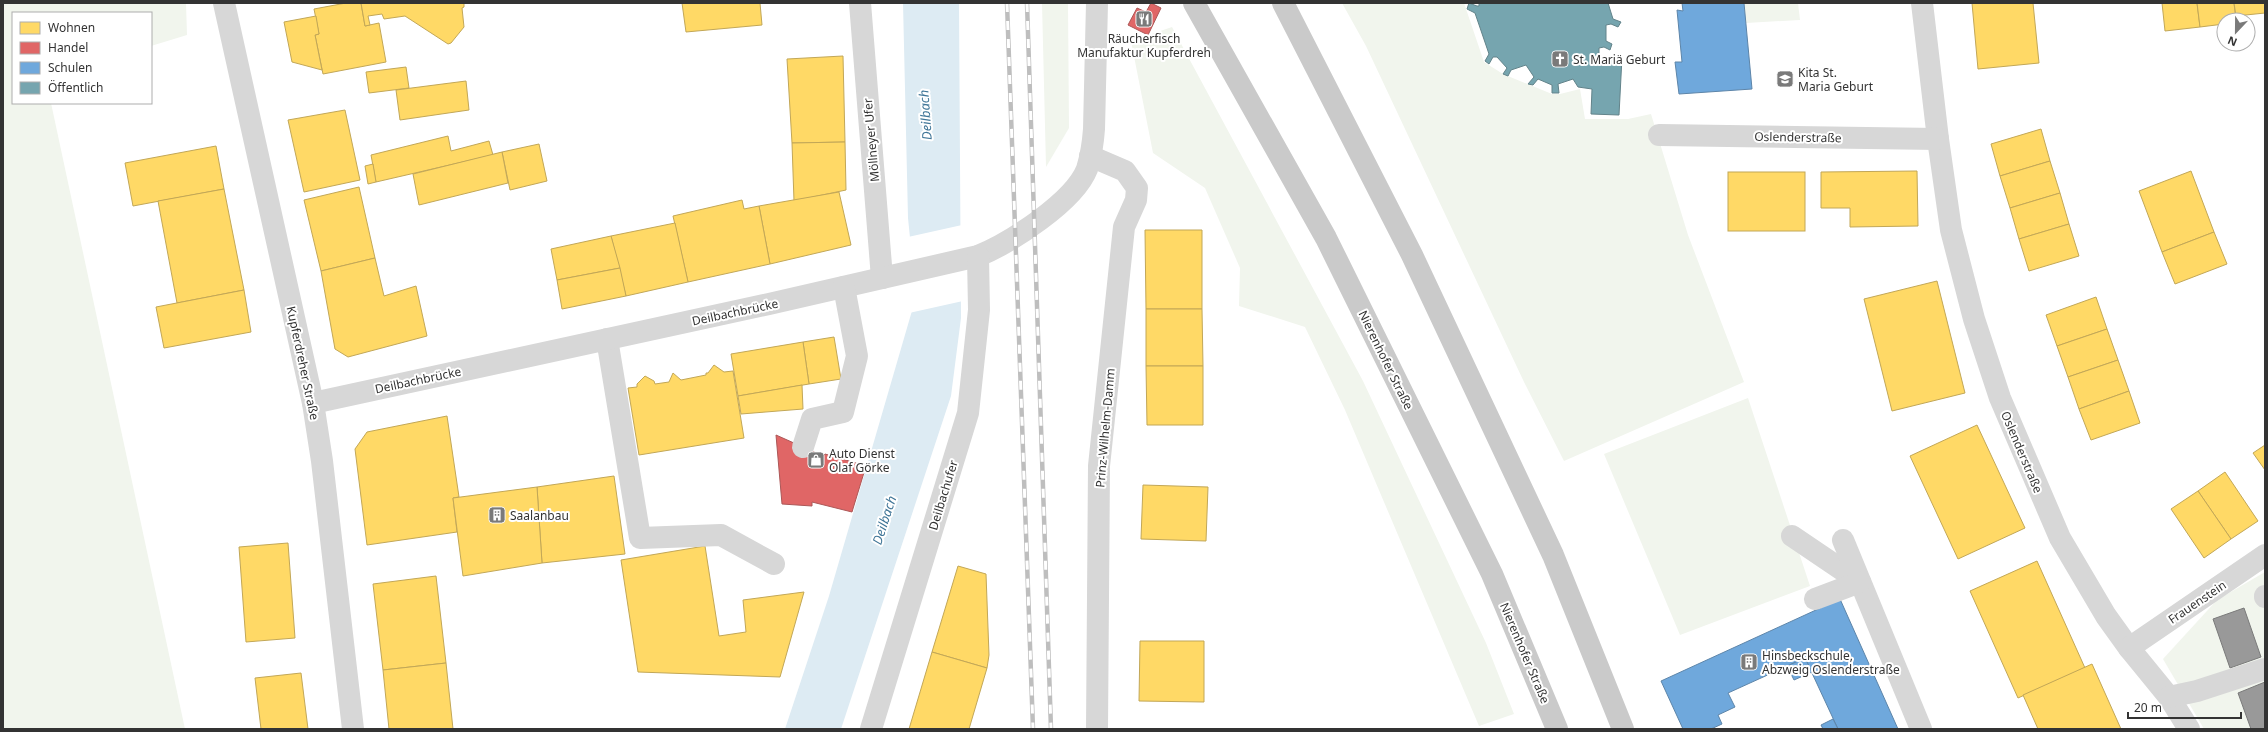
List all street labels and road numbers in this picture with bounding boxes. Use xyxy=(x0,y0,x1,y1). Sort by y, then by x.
street label: Möllneyer Ufer xyxy=(859,97,883,183)
street label: Oslenderstraße xyxy=(1754,128,1842,146)
street label: Deilbachbrücke xyxy=(690,295,780,329)
street label: Kupferdreher Straße xyxy=(283,305,323,422)
street label: Nierenhofer Straße xyxy=(1355,308,1417,413)
street label: Deilbachbrücke xyxy=(373,363,463,397)
street label: Prinz-Wilhelm-Damm xyxy=(1091,368,1119,488)
street label: Oslenderstraße xyxy=(1997,408,2047,496)
street label: Deilbachufer xyxy=(924,458,962,532)
street label: Frauenstein xyxy=(2165,576,2229,628)
street label: Nierenhofer Straße xyxy=(1496,600,1554,706)

